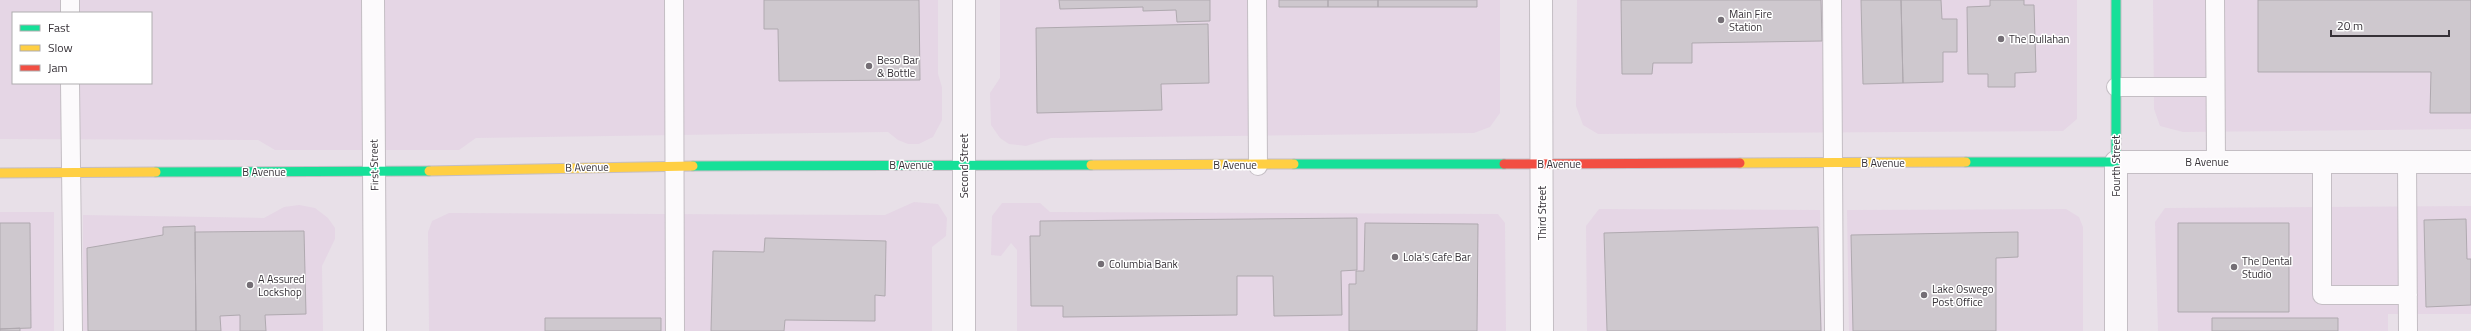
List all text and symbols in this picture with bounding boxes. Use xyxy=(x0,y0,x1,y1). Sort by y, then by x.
place label: Main Fire Station xyxy=(1729,6,1772,35)
legend xyxy=(12,12,152,84)
scale bar xyxy=(2331,12,2449,38)
marker: Main Fire Station xyxy=(1716,15,1726,25)
text: 20 m xyxy=(2337,16,2363,35)
text: Fast xyxy=(48,18,71,37)
place label: The Dullahan xyxy=(2009,31,2070,47)
marker: The Dullahan xyxy=(1996,34,2006,44)
text: Slow xyxy=(48,38,73,57)
place label: Beso Bar & Bottle xyxy=(877,52,919,81)
text: Jam xyxy=(48,58,68,77)
marker: Beso Bar & Bottle xyxy=(864,61,874,71)
street label: Second Street xyxy=(956,134,972,198)
street label: Fourth Street xyxy=(2108,135,2124,197)
street label: First Street xyxy=(366,139,382,191)
street label: B Avenue xyxy=(2185,154,2229,170)
street label: B Avenue xyxy=(1861,155,1905,171)
street label: B Avenue xyxy=(1537,156,1581,172)
street label: B Avenue xyxy=(889,157,933,173)
street label: B Avenue xyxy=(1213,157,1257,173)
street label: B Avenue xyxy=(565,159,609,175)
street label: B Avenue xyxy=(242,164,286,180)
street label: Third Street xyxy=(1534,186,1550,240)
place label: Lola's Cafe Bar xyxy=(1403,249,1471,265)
marker: Lola's Cafe Bar xyxy=(1390,252,1400,262)
place label: The Dental Studio xyxy=(2242,253,2292,282)
place label: Columbia Bank xyxy=(1109,256,1179,272)
marker: Columbia Bank xyxy=(1096,259,1106,269)
marker: The Dental Studio xyxy=(2229,262,2239,272)
place label: A Assured Lockshop xyxy=(258,271,305,300)
marker: A Assured Lockshop xyxy=(245,280,255,290)
place label: Lake Oswego Post Office xyxy=(1932,281,1994,310)
marker: Lake Oswego Post Office xyxy=(1919,290,1929,300)

